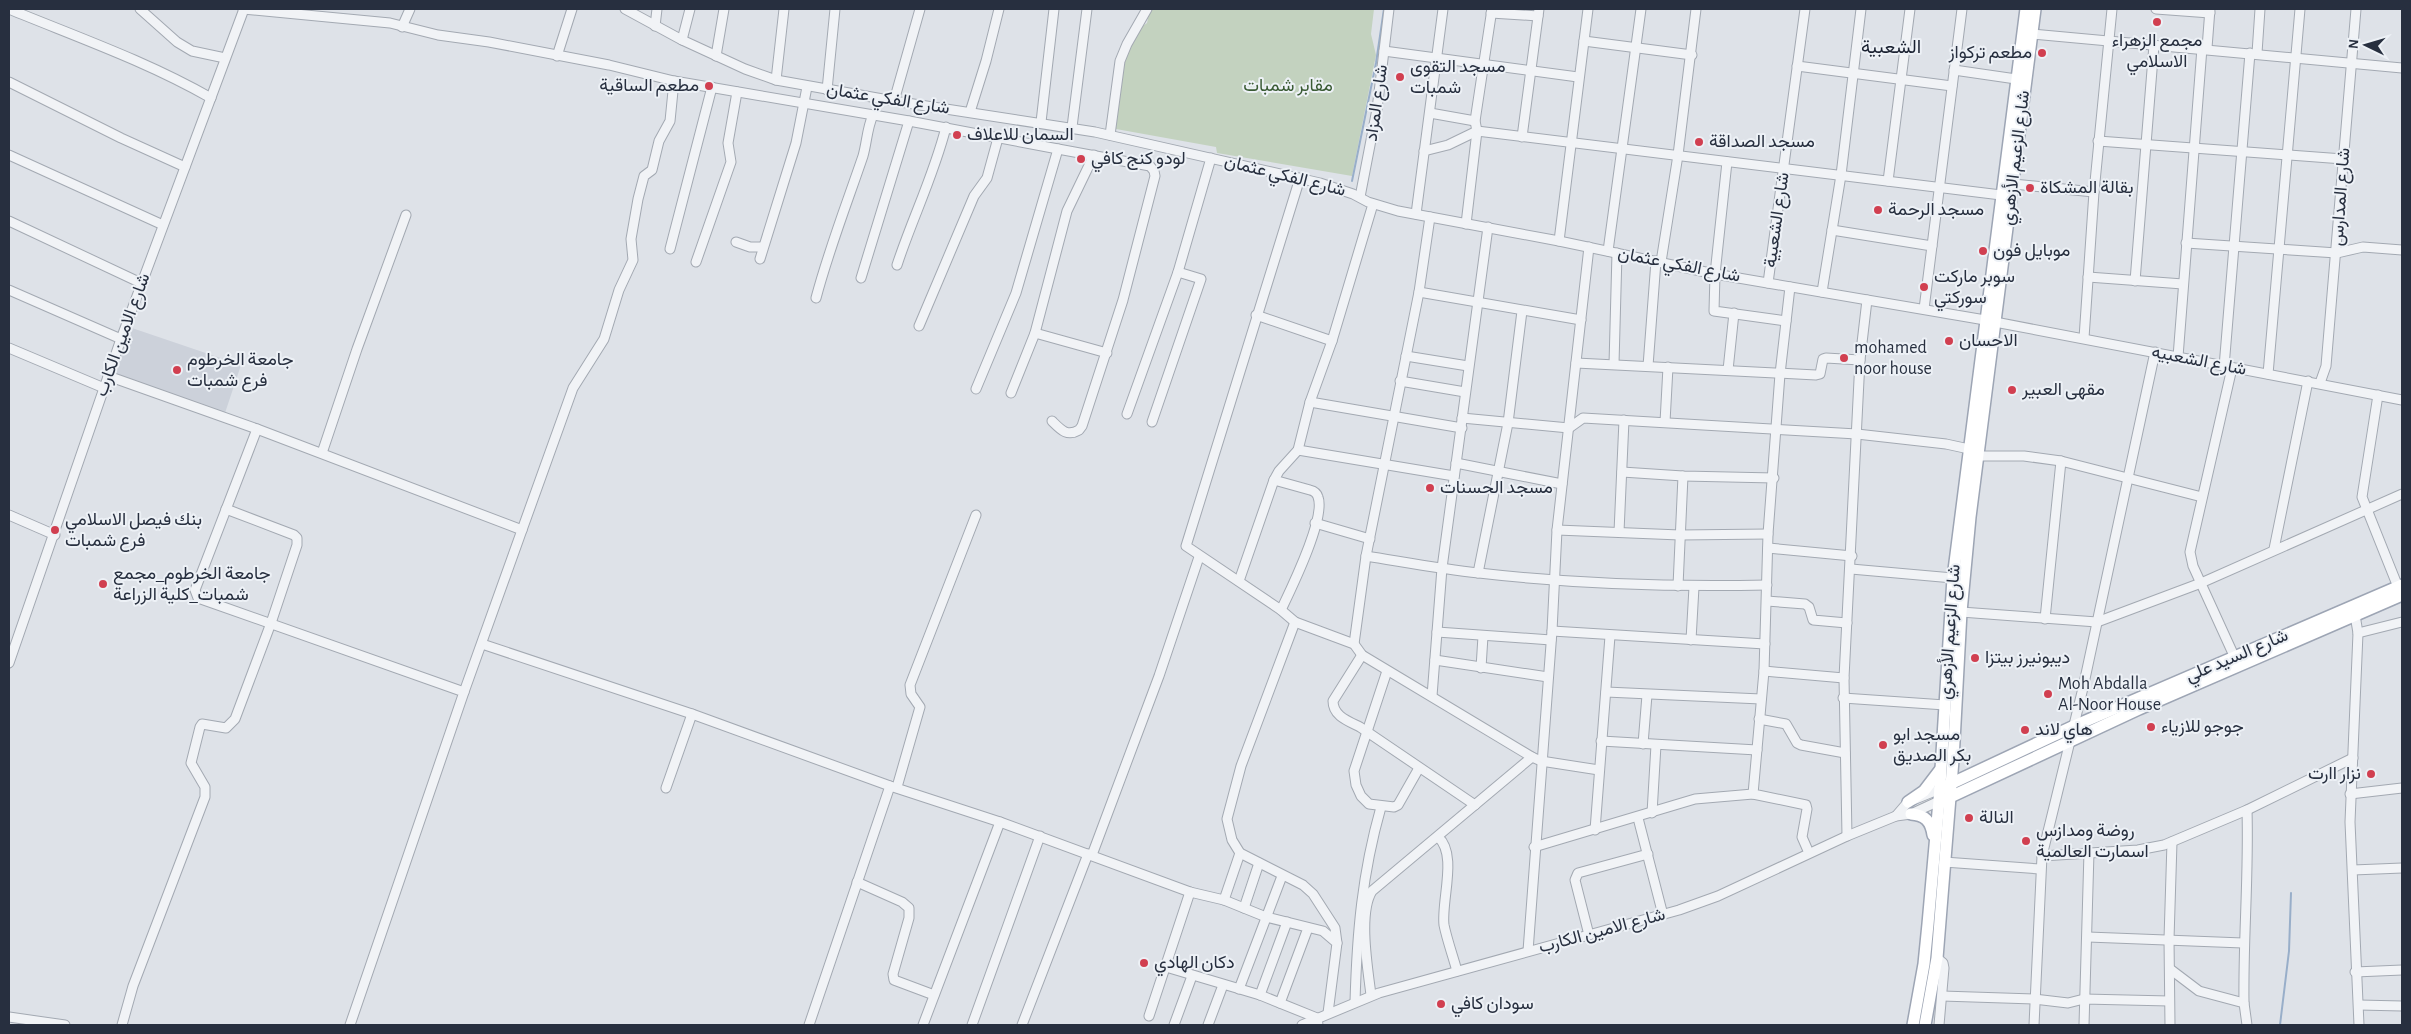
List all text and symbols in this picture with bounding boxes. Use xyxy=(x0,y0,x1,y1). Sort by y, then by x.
marker: مجمع الزهراء الاسلامي xyxy=(2151,16,2163,28)
north arrow xyxy=(2341,20,2391,70)
place label: مجمع الزهراء الاسلامي xyxy=(2112,32,2202,76)
district label: الشعبية xyxy=(1861,38,1921,58)
text: N xyxy=(2347,38,2361,49)
place label: مطعم تركواز xyxy=(1947,44,2032,64)
marker: مطعم تركواز xyxy=(2036,47,2048,59)
place label: مسجد التقوى شمبات xyxy=(1410,58,1506,97)
street label: شارع المزاد xyxy=(1363,63,1393,143)
marker: مسجد التقوى شمبات xyxy=(1394,71,1406,83)
place label: مطعم الساقية xyxy=(599,77,699,97)
park label: مقابر شمبات xyxy=(1243,77,1333,96)
marker: مطعم الساقية xyxy=(703,80,715,92)
street label: شارع الفكي عثمان xyxy=(824,80,951,123)
street label: شارع الزعيم الأزهري xyxy=(1997,89,2038,227)
place label: السمان للاعلاف xyxy=(967,126,1074,144)
marker: السمان للاعلاف xyxy=(951,129,963,141)
place label: مسجد الصداقة xyxy=(1709,133,1815,151)
marker: مسجد الصداقة xyxy=(1693,136,1705,148)
street label: شارع المدارس xyxy=(2329,147,2355,247)
place label: لودو كنج كافي xyxy=(1091,150,1186,173)
street label: شارع الفكي عثمان xyxy=(1221,152,1348,205)
marker: لودو كنج كافي xyxy=(1075,153,1087,165)
street label: شارع الشعبية xyxy=(1761,171,1795,269)
place label: بقالة المشكاة xyxy=(2040,179,2134,197)
marker: بقالة المشكاة xyxy=(2024,182,2036,194)
place label: مسجد الرحمة xyxy=(1888,201,1984,220)
marker: مسجد الرحمة xyxy=(1872,204,1884,216)
place label: موبايل فون xyxy=(1993,242,2070,261)
street label: شارع الفكي عثمان xyxy=(1615,244,1742,291)
marker: موبايل فون xyxy=(1977,245,1989,257)
place label: سوبر ماركت سوركتي xyxy=(1934,268,2015,312)
street label: شارع الامين الكارب xyxy=(92,271,156,400)
marker: سوبر ماركت سوركتي xyxy=(1918,281,1930,293)
place label: الاحسان xyxy=(1959,332,2018,350)
marker: الاحسان xyxy=(1943,335,1955,347)
place label: mohamed noor house xyxy=(1854,339,1932,378)
street label: شارع الشعبيه xyxy=(2150,343,2248,381)
place label: جامعة الخرطوم فرع شمبات xyxy=(187,351,294,392)
marker: mohamed noor house xyxy=(1838,352,1850,364)
marker: جامعة الخرطوم فرع شمبات xyxy=(171,364,183,376)
place label: مقهى العبير xyxy=(2021,381,2105,400)
marker: مقهى العبير xyxy=(2006,384,2018,396)
place label: مسجد الحسنات xyxy=(1440,479,1553,497)
marker: مسجد الحسنات xyxy=(1424,482,1436,494)
place label: بنك فيصل الاسلامي فرع شمبات xyxy=(65,511,202,552)
marker: بنك فيصل الاسلامي فرع شمبات xyxy=(49,524,61,536)
street label: شارع الزعيم الأزهري xyxy=(1934,564,1969,701)
place label: جامعة الخرطوم_مجمع شمبات_كلية الزراعة xyxy=(113,565,271,605)
marker: جامعة الخرطوم_مجمع شمبات_كلية الزراعة xyxy=(97,578,109,590)
street label: شارع السيد علي xyxy=(2183,626,2293,690)
place label: ديبونيرز بيتزا xyxy=(1985,649,2070,668)
marker: ديبونيرز بيتزا xyxy=(1969,652,1981,664)
place label: Moh Abdalla Al-Noor House xyxy=(2058,675,2161,714)
marker: Moh Abdalla Al-Noor House xyxy=(2042,688,2054,700)
place label: جوجو للازياء xyxy=(2161,718,2244,737)
place label: هاي لاند xyxy=(2035,721,2093,744)
marker: جوجو للازياء xyxy=(2145,721,2157,733)
marker: هاي لاند xyxy=(2019,724,2031,736)
place label: مسجد ابو بكر الصديق xyxy=(1893,726,1971,766)
marker: مسجد ابو بكر الصديق xyxy=(1877,739,1889,751)
place label: نزار اارت xyxy=(2308,765,2361,784)
marker: نزار اارت xyxy=(2365,768,2377,780)
place label: النالة xyxy=(1979,809,2014,827)
marker: النالة xyxy=(1963,812,1975,824)
place label: روضة ومدازس اسمارت العالمية xyxy=(2036,822,2149,862)
marker: روضة ومدازس اسمارت العالمية xyxy=(2020,835,2032,847)
street label: شارع الامين الكارب xyxy=(1537,905,1668,958)
place label: دكان الهادي xyxy=(1154,954,1235,977)
marker: دكان الهادي xyxy=(1138,957,1150,969)
place label: سودان كافي xyxy=(1451,995,1534,1018)
marker: سودان كافي xyxy=(1435,998,1447,1010)

